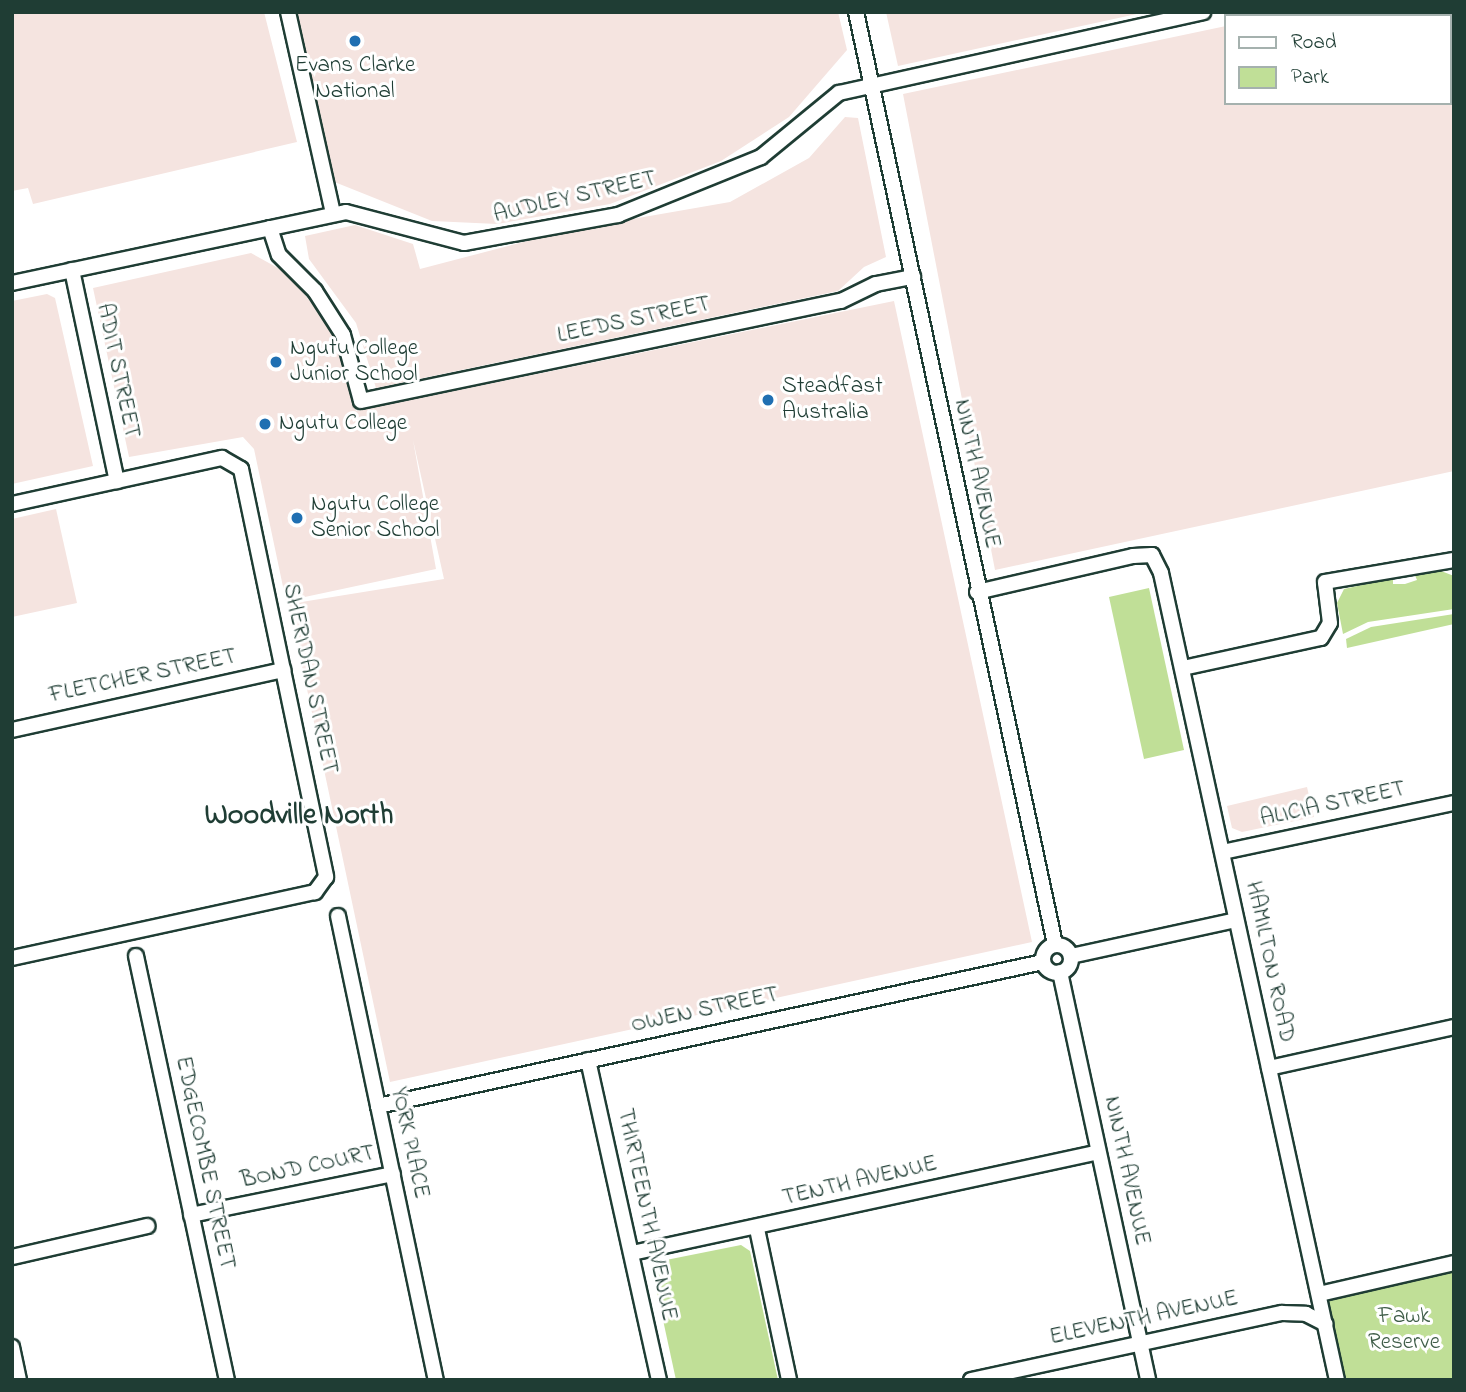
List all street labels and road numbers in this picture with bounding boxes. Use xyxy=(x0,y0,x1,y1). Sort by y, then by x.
street label: AUDLEY STREET xyxy=(491,166,659,230)
street label: LEEDS STREET xyxy=(555,291,713,351)
street label: ADIT STREET xyxy=(89,301,145,441)
street label: NINTH AVENUE xyxy=(947,397,1005,551)
street label: SHERIDAN STREET xyxy=(275,581,343,777)
street label: FLETCHER STREET xyxy=(47,644,239,710)
street label: ALICIA STREET xyxy=(1258,776,1408,834)
street label: HAMILTON ROAD xyxy=(1238,879,1300,1045)
street label: OWEN STREET xyxy=(629,982,781,1040)
street label: EDGECOMBE STREET xyxy=(168,1054,240,1272)
street label: YORK PLACE xyxy=(384,1085,434,1201)
street label: NINTH AVENUE xyxy=(1097,1094,1155,1248)
street label: THIRTEENTH AVENUE xyxy=(610,1106,682,1324)
street label: BOND COURT xyxy=(239,1140,377,1196)
street label: TENTH AVENUE xyxy=(780,1151,940,1213)
street label: ELEVENTH AVENUE xyxy=(1047,1286,1241,1352)

